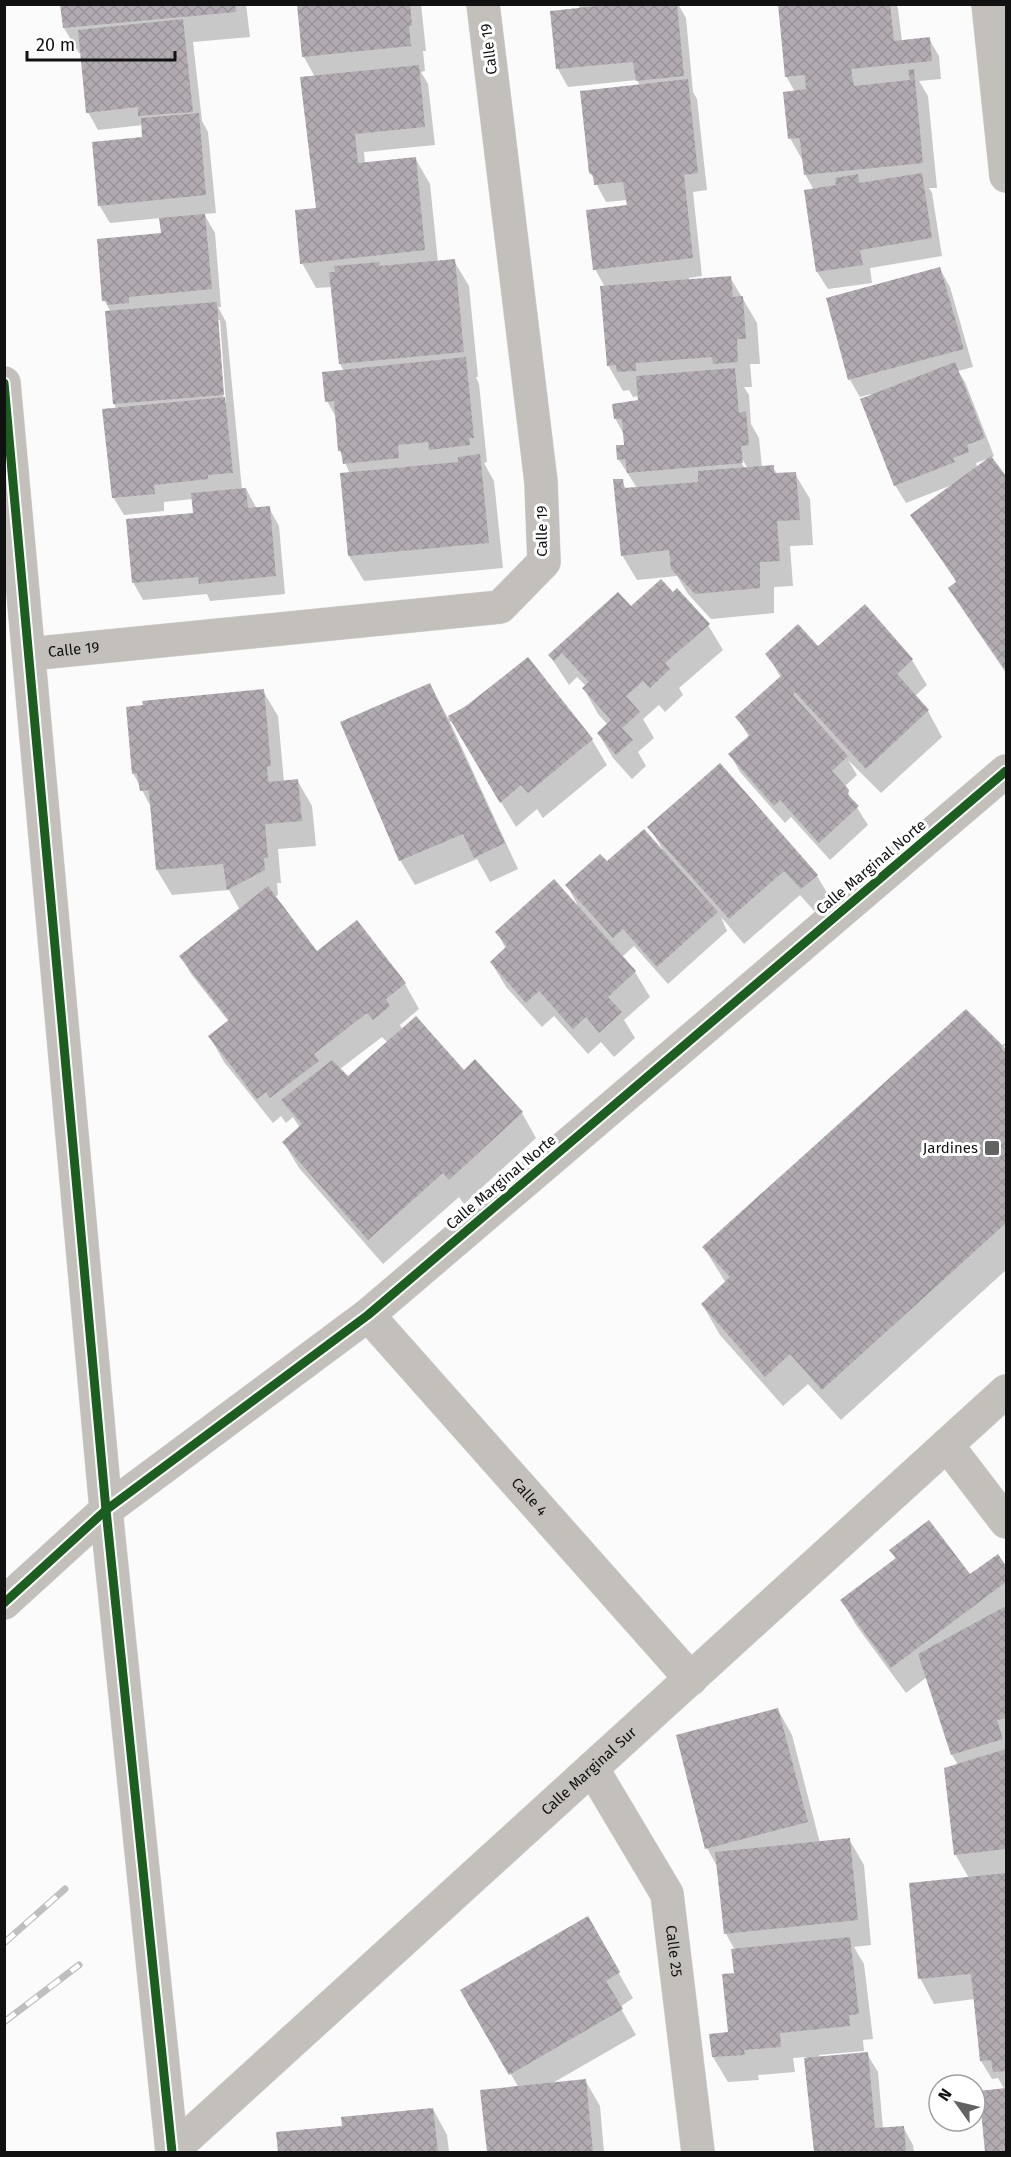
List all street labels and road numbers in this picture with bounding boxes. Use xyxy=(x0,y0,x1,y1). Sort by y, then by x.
street label: Calle 19 xyxy=(477,22,501,76)
street label: Calle 19 xyxy=(533,505,551,557)
street label: Calle 19 xyxy=(47,638,100,661)
street label: Calle Marginal Norte xyxy=(812,816,930,918)
street label: Calle Marginal Norte xyxy=(442,1131,560,1233)
street label: Calle 4 xyxy=(508,1474,551,1520)
street label: Calle Marginal Sur xyxy=(538,1723,640,1819)
street label: Calle 25 xyxy=(662,1924,686,1978)

